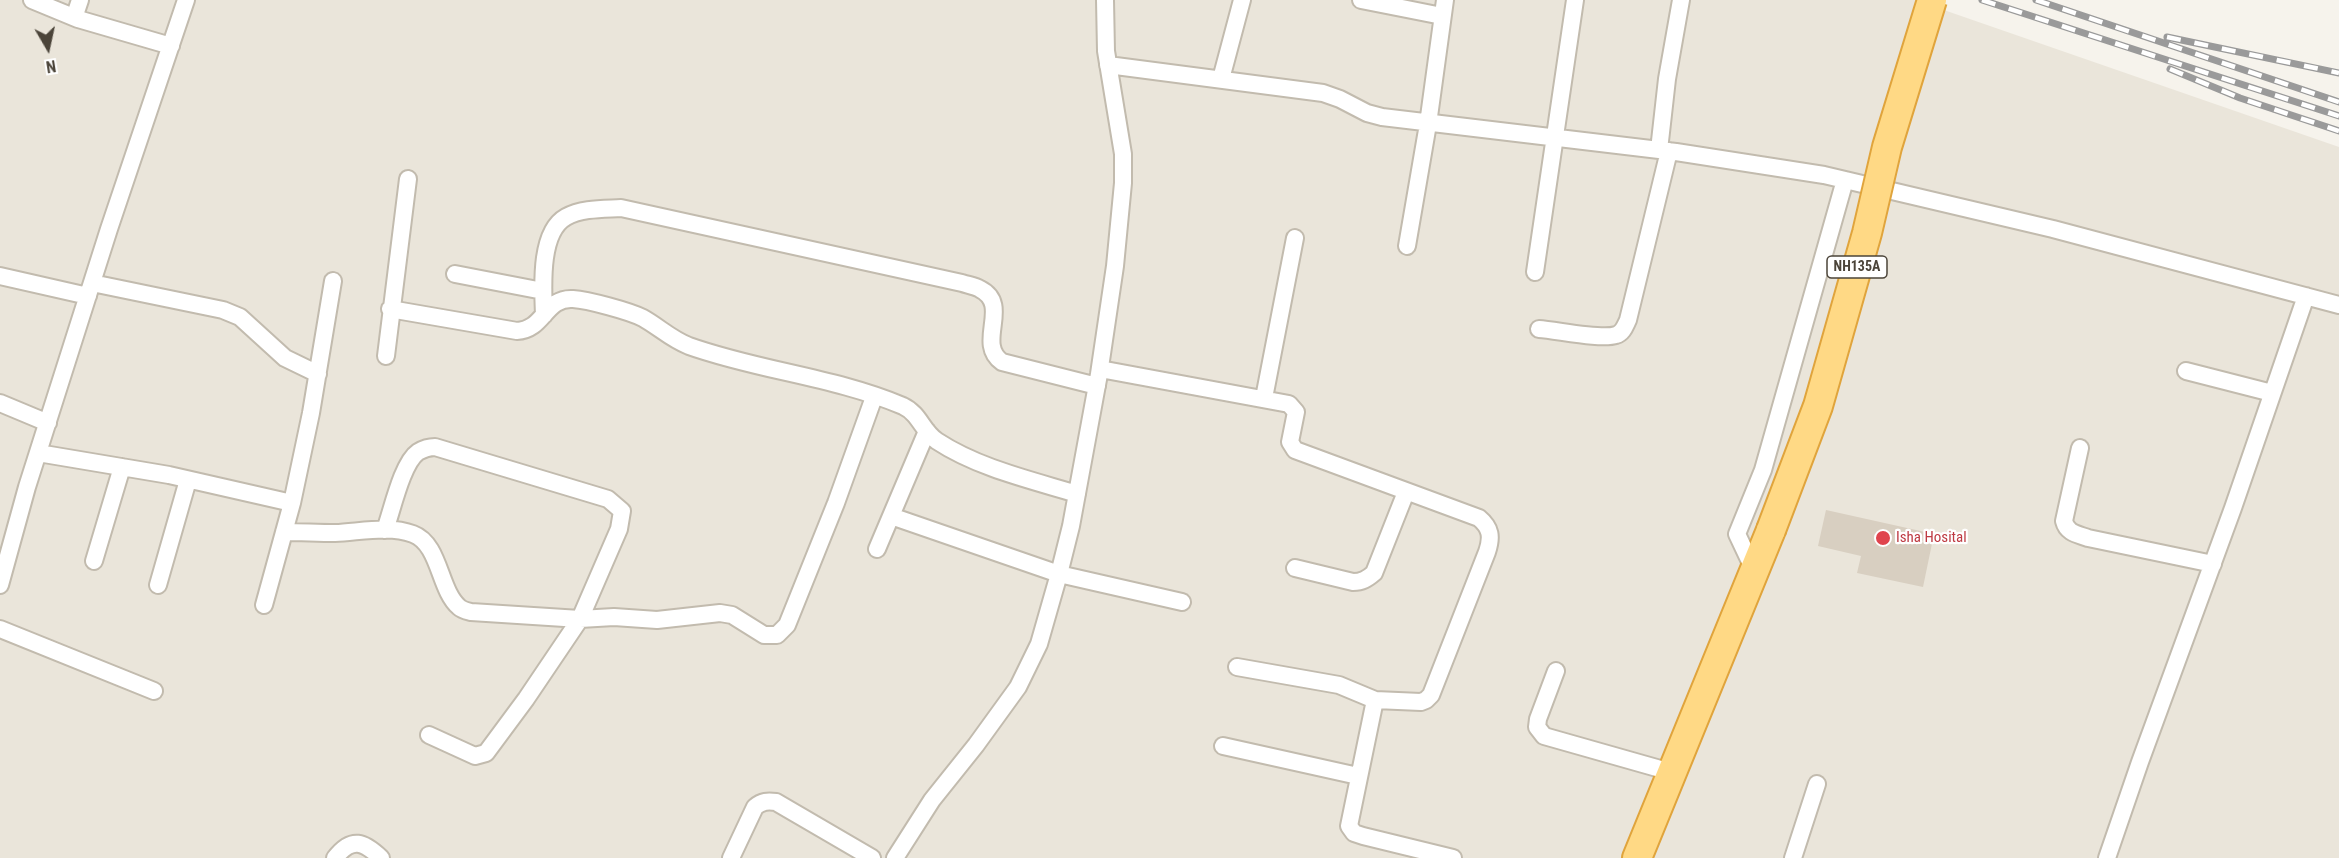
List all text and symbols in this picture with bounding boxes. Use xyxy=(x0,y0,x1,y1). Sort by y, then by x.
north arrow xyxy=(18,18,78,78)
text: N xyxy=(45,56,57,76)
road number: NH135A xyxy=(1827,256,1887,278)
marker: Isha Hosital xyxy=(1874,529,1892,547)
place label: Isha Hosital xyxy=(1896,529,1967,547)

